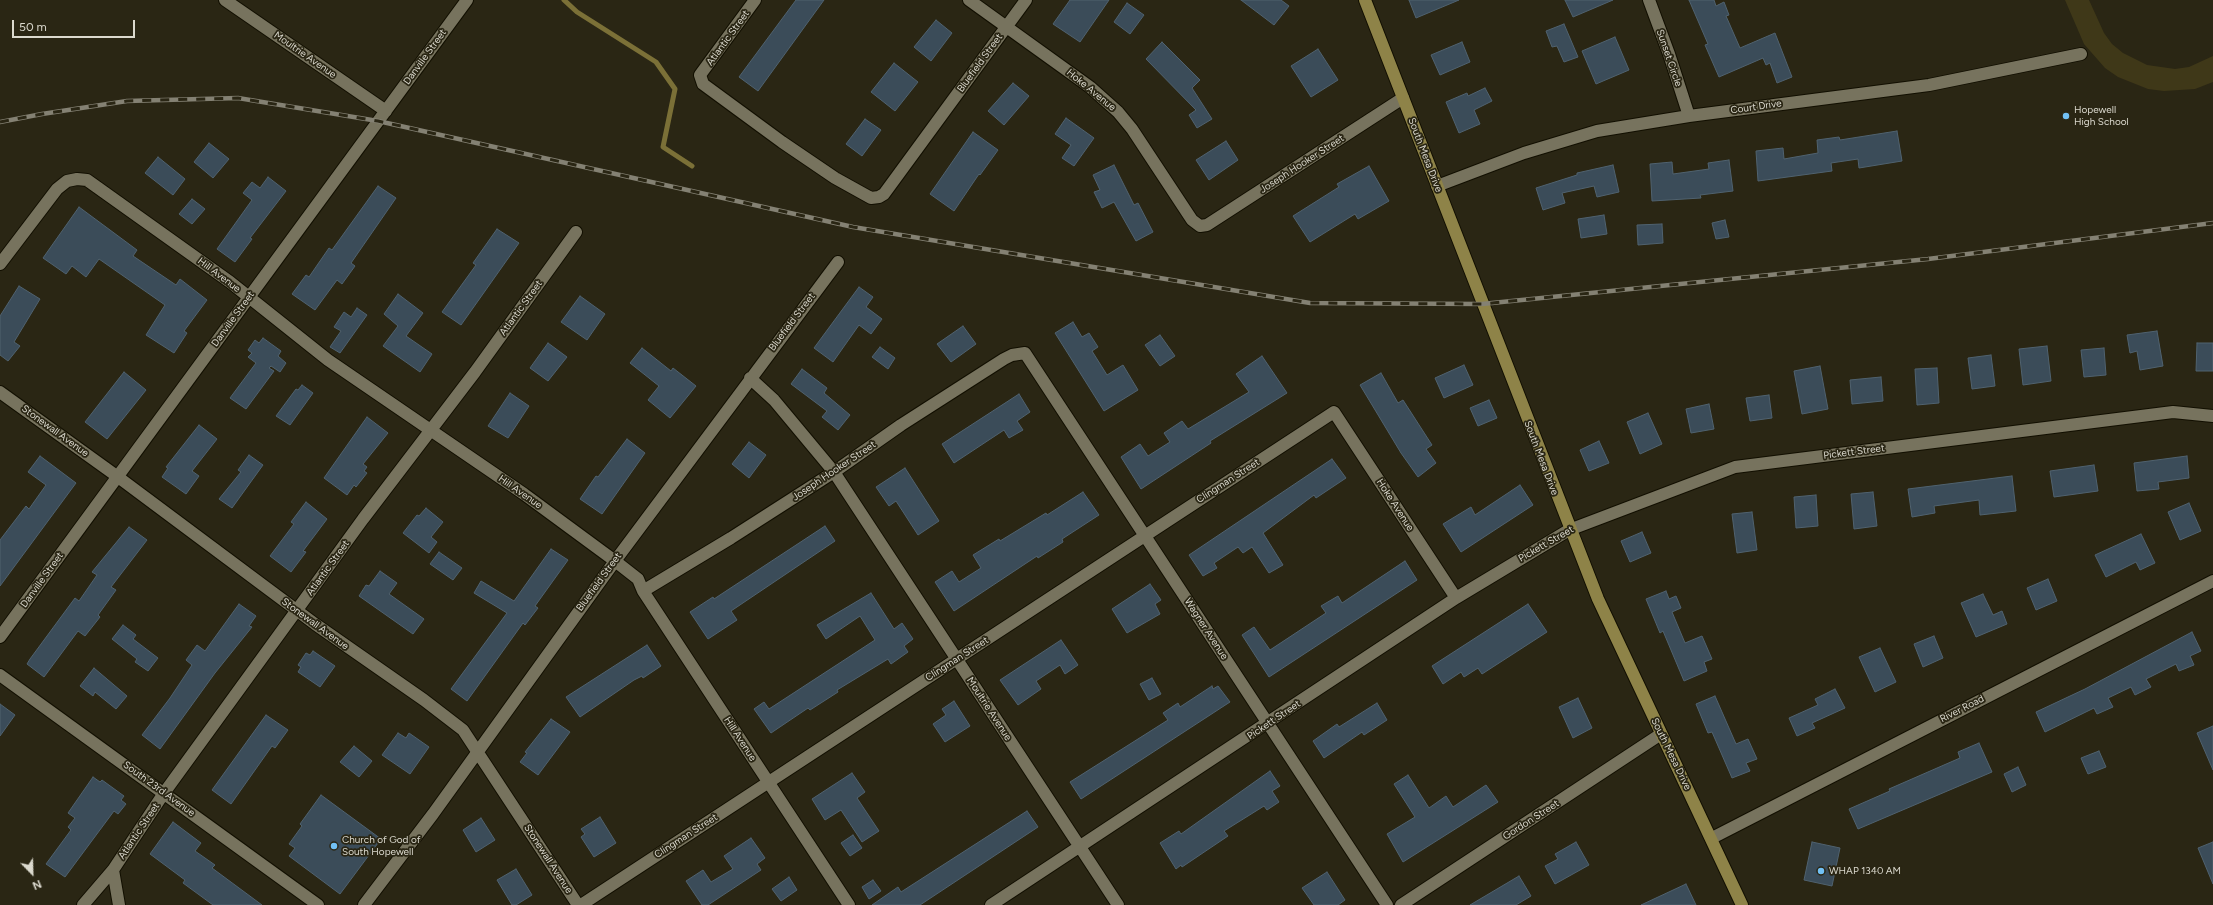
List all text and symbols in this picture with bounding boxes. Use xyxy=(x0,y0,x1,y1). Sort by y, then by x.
street label: Atlantic Street xyxy=(704,8,752,68)
scale bar xyxy=(14,12,137,38)
text: 50 m xyxy=(19,20,47,34)
street label: Danville Street xyxy=(401,27,449,87)
street label: Sunset Circle xyxy=(1654,28,1684,88)
street label: Moultrie Avenue xyxy=(272,29,338,81)
street label: Bluefield Street xyxy=(955,31,1005,95)
street label: Hoke Avenue xyxy=(1064,67,1118,113)
street label: Court Drive xyxy=(1730,97,1782,117)
place label: Hopewell High School xyxy=(2074,104,2129,128)
marker: Hopewell High School xyxy=(2061,111,2071,121)
street label: South Mesa Drive xyxy=(1405,116,1445,194)
street label: Joseph Hooker Street xyxy=(1258,132,1346,196)
street label: Hill Avenue xyxy=(195,255,243,295)
street label: Atlantic Street xyxy=(497,278,545,338)
street label: Danville Street xyxy=(209,289,257,349)
street label: Bluefield Street xyxy=(766,291,818,353)
street label: Stonewall Avenue xyxy=(19,403,91,459)
street label: South Mesa Drive xyxy=(1521,419,1561,497)
street label: Joseph Hooker Street xyxy=(790,439,878,503)
street label: Pickett Street xyxy=(1823,442,1885,462)
street label: Clingman Street xyxy=(1194,456,1262,506)
street label: Hill Avenue xyxy=(496,473,544,511)
street label: Hoke Avenue xyxy=(1374,477,1416,533)
street label: Pickett Street xyxy=(1516,523,1576,565)
street label: Atlantic Street xyxy=(304,538,352,598)
street label: Danville Street xyxy=(18,550,66,610)
street label: Bluefield Street xyxy=(574,550,624,614)
street label: Stonewall Avenue xyxy=(279,596,351,652)
street label: Wagner Avenue xyxy=(1182,596,1230,662)
street label: Clingman Street xyxy=(923,634,991,684)
street label: Moultrie Avenue xyxy=(964,675,1014,743)
street label: River Road xyxy=(1938,693,1986,725)
street label: Pickett Street xyxy=(1245,698,1303,742)
street label: Hill Avenue xyxy=(721,715,759,763)
street label: South Mesa Drive xyxy=(1648,716,1694,792)
street label: South 23rd Avenue xyxy=(121,759,197,819)
street label: Gordon Street xyxy=(1501,797,1561,843)
street label: Atlantic Street xyxy=(116,801,162,861)
street label: Clingman Street xyxy=(652,811,720,861)
street label: Stonewall Avenue xyxy=(521,822,575,896)
place label: Church of God of South Hopewell xyxy=(342,834,420,858)
marker: Church of God of South Hopewell xyxy=(329,841,339,851)
north arrow xyxy=(12,853,52,893)
place label: WHAP 1340 AM xyxy=(1829,865,1901,877)
marker: WHAP 1340 AM xyxy=(1816,866,1826,876)
text: N xyxy=(30,877,43,892)

